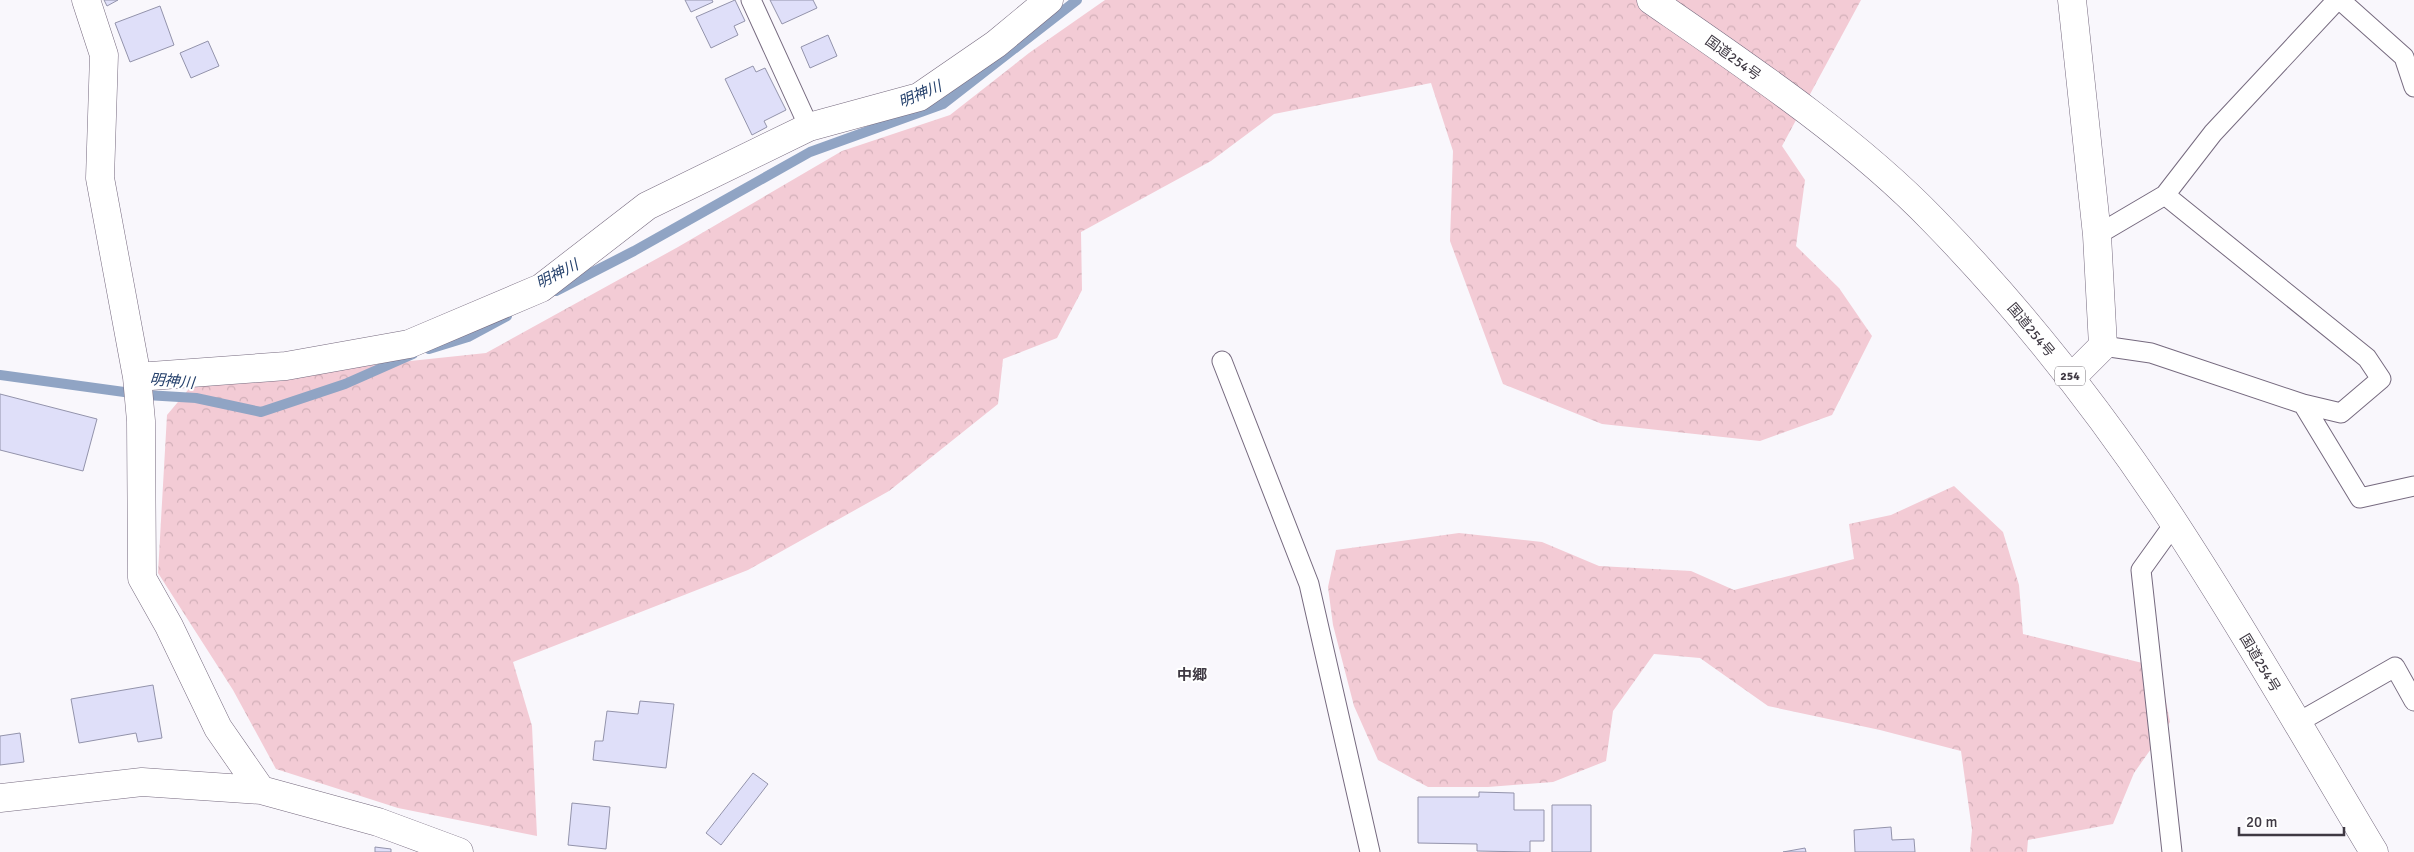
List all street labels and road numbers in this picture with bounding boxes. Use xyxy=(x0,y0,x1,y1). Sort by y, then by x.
street label: 国道254号 xyxy=(1702,32,1764,84)
street label: 国道254号 xyxy=(2004,300,2058,360)
road number: 254 xyxy=(2055,366,2085,386)
street label: 国道254号 xyxy=(2236,631,2284,695)

